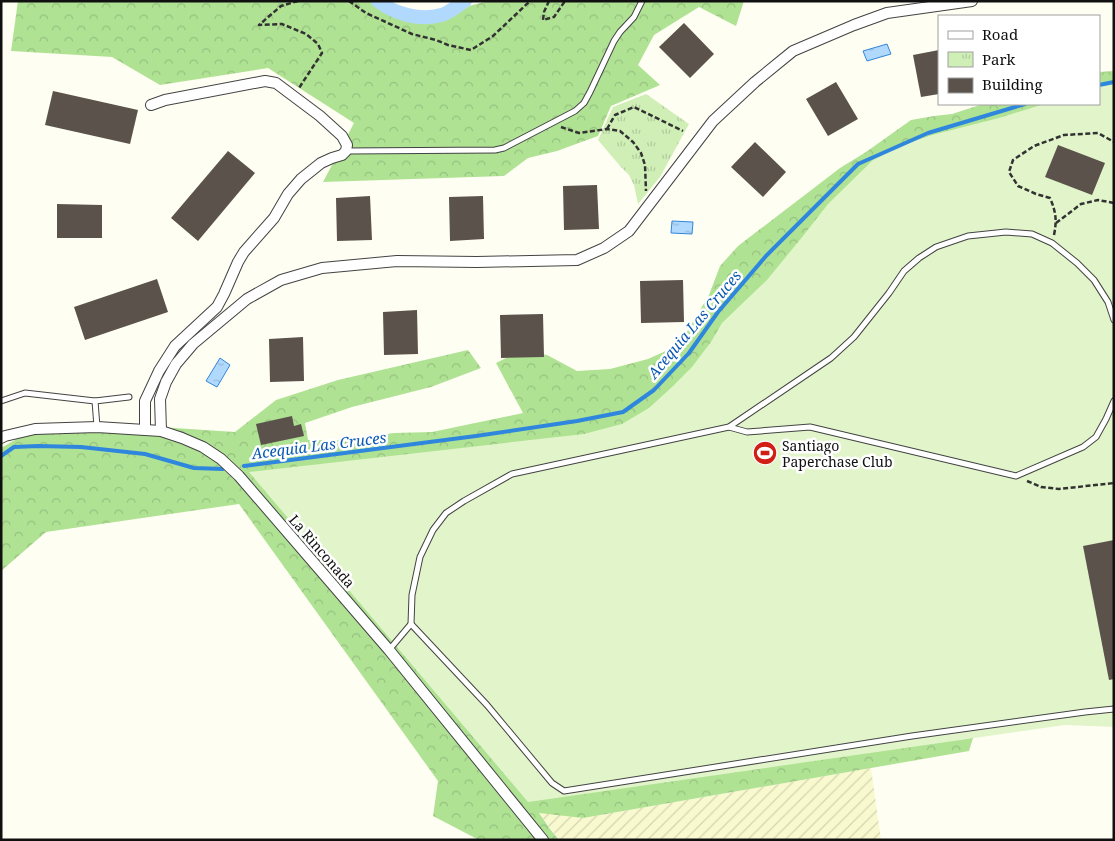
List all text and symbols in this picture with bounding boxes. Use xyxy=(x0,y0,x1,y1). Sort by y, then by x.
legend xyxy=(938,15,1100,105)
text: Road xyxy=(982,24,1018,44)
text: Park xyxy=(982,49,1016,69)
text: Building xyxy=(982,74,1043,94)
water label: Acequia Las Cruces xyxy=(642,266,745,383)
water label: Acequia Las Cruces xyxy=(250,427,387,463)
place label: Santiago Paperchase Club xyxy=(782,436,893,471)
sports icon: Santiago Paperchase Club xyxy=(752,440,778,466)
street label: La Rinconada xyxy=(285,510,359,592)

